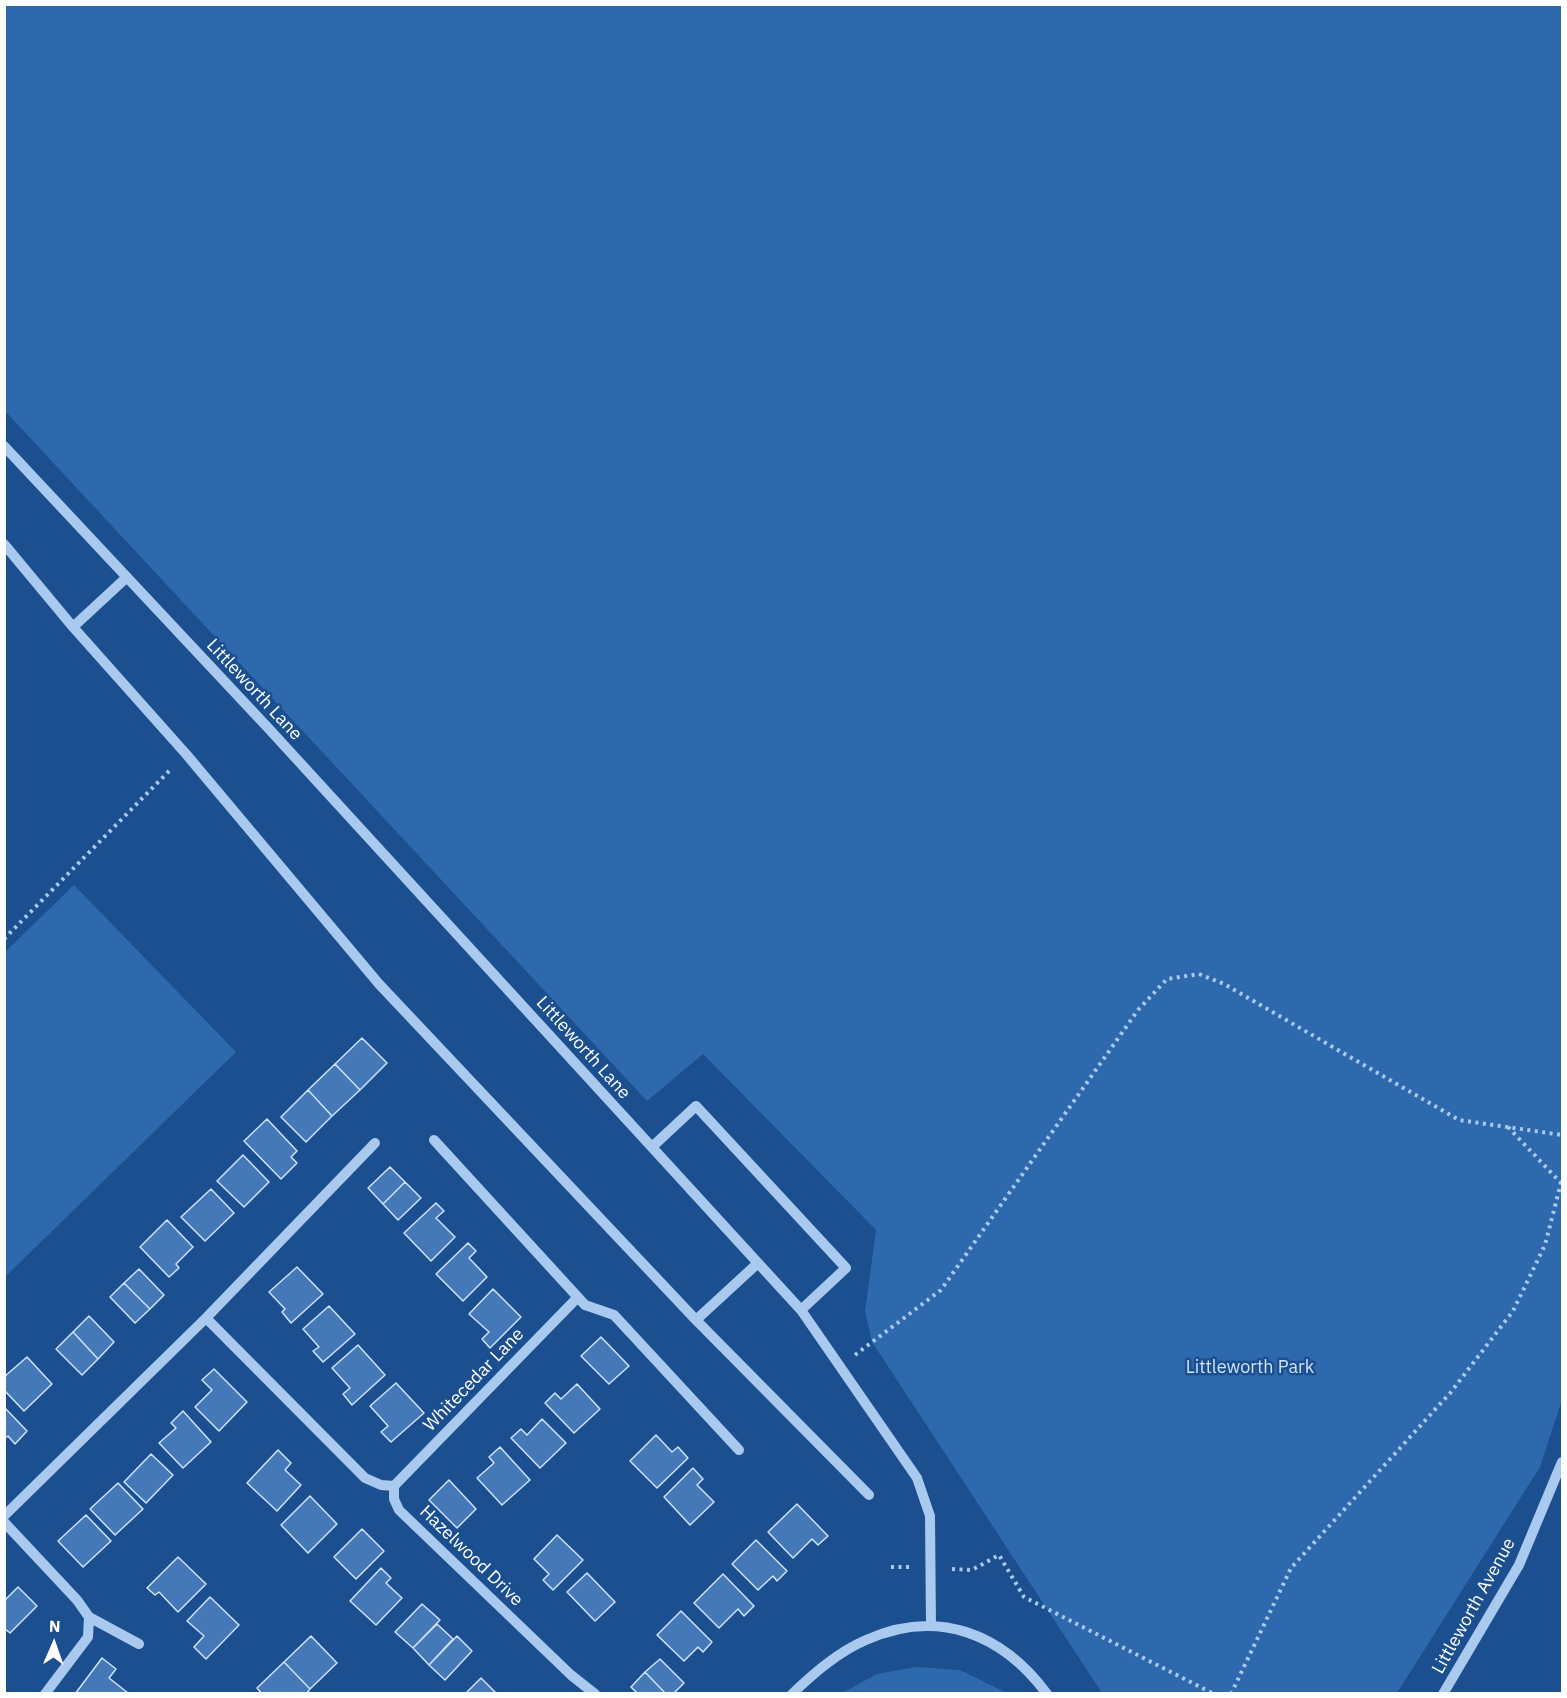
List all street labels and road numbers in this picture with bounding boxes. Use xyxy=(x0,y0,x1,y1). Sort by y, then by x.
street label: Littleworth Lane xyxy=(202,635,306,745)
street label: Littleworth Lane xyxy=(531,992,635,1104)
street label: Whitecedar Lane xyxy=(419,1324,529,1436)
street label: Hazelwood Drive xyxy=(415,1501,527,1611)
street label: Littleworth Avenue xyxy=(1428,1534,1520,1678)

